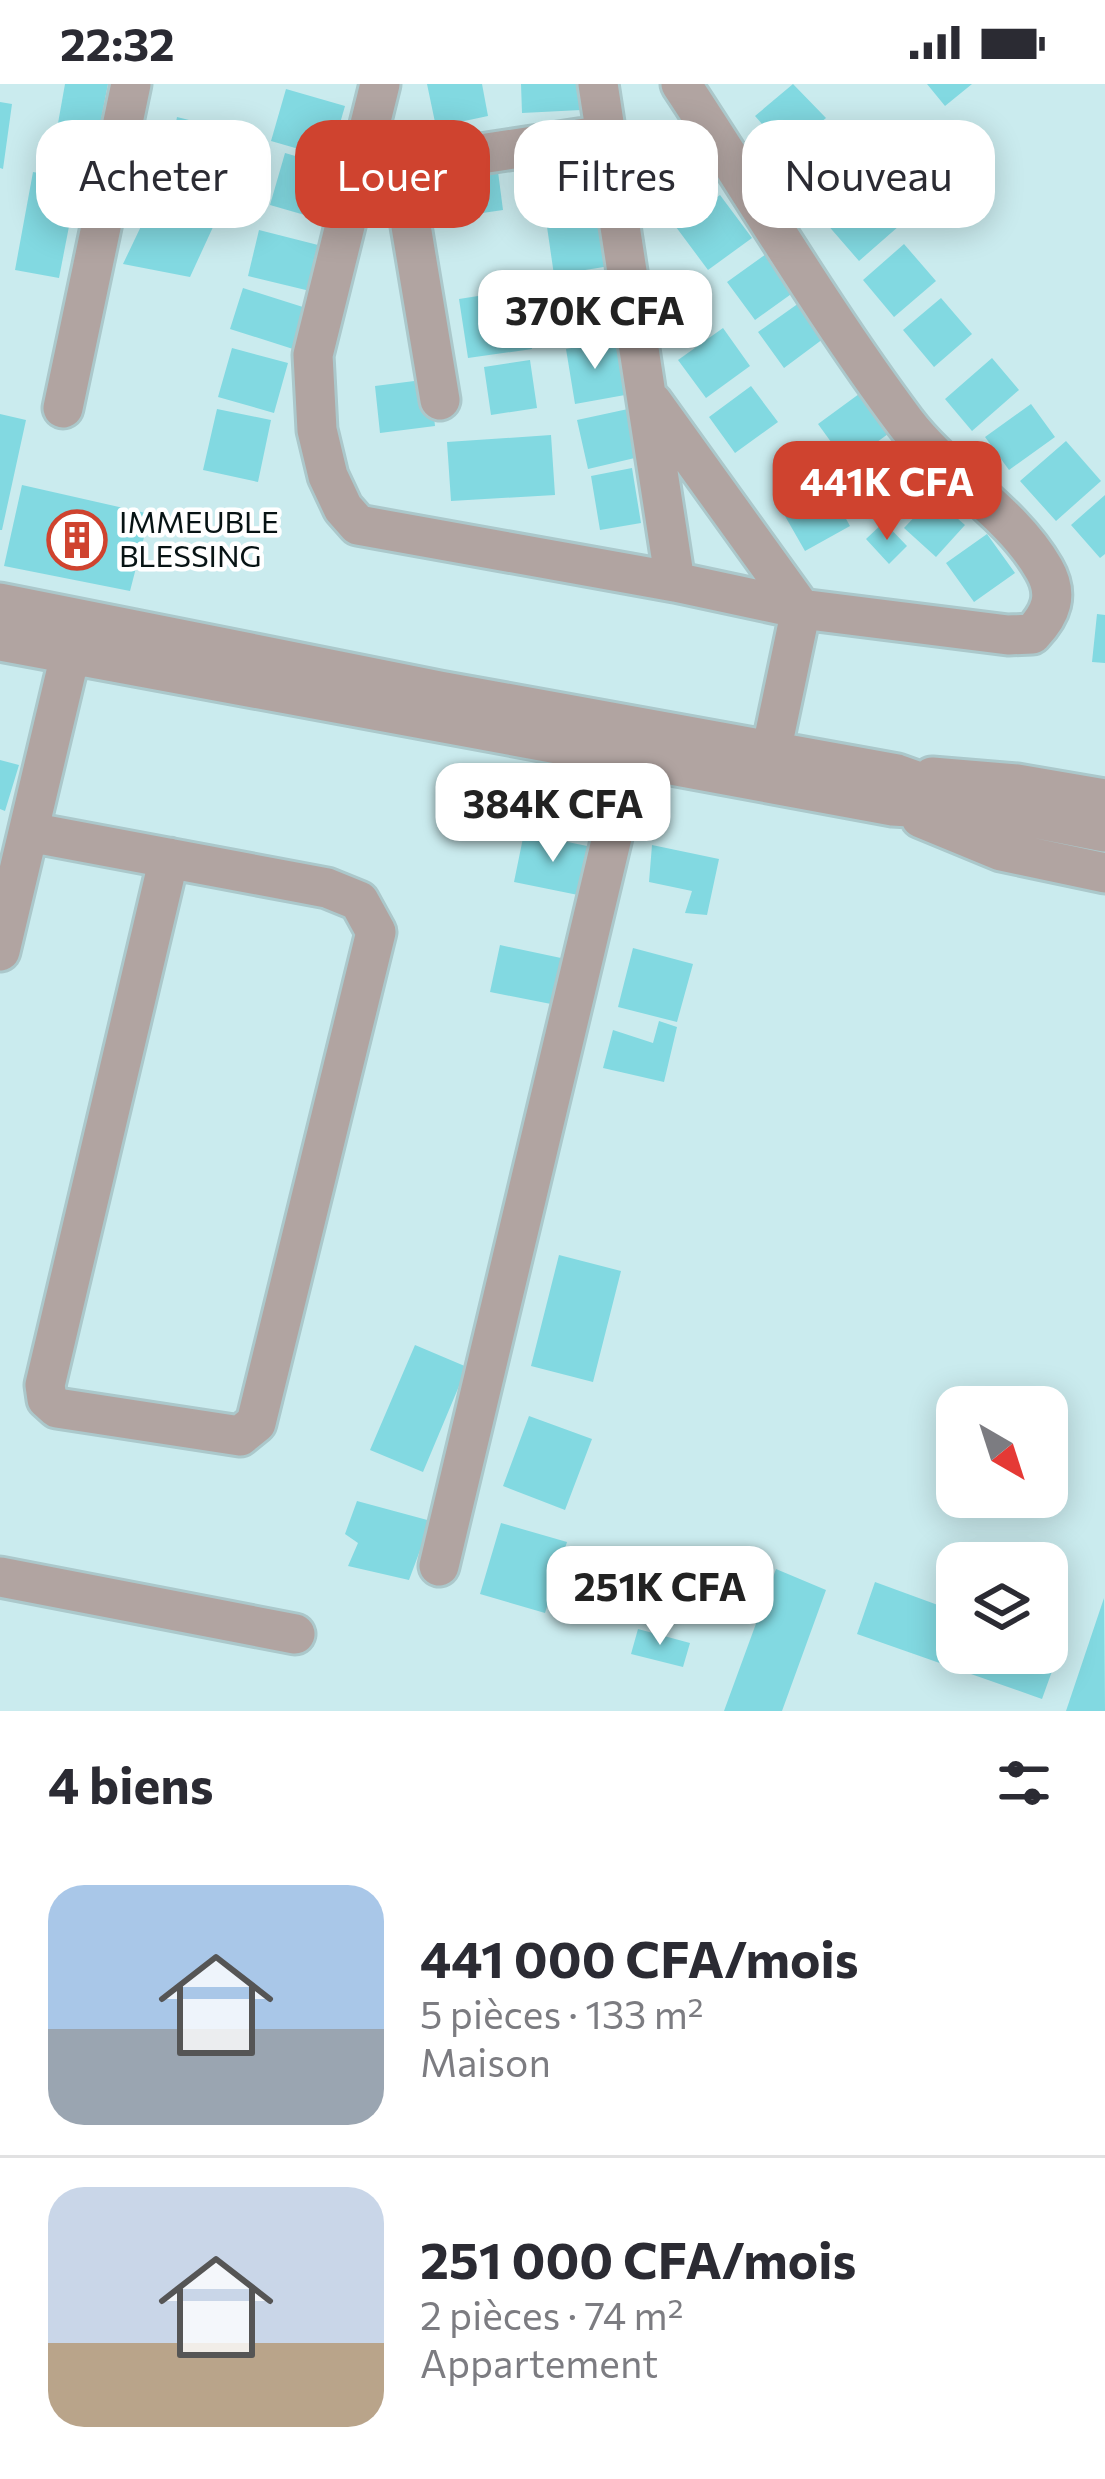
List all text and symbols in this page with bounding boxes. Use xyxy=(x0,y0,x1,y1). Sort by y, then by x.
text: 22:32 xyxy=(60,15,175,70)
chip: Acheter xyxy=(36,120,271,228)
chip: Louer xyxy=(295,120,490,228)
chip: Filtres xyxy=(514,120,718,228)
chip: Nouveau xyxy=(742,120,995,228)
pin: 370K CFA xyxy=(471,270,719,372)
text: 370K CFA xyxy=(505,285,685,333)
pin: 441K CFA xyxy=(763,441,1011,543)
text: 441K CFA xyxy=(800,456,974,504)
place label: IMMEUBLE BLESSING xyxy=(119,502,279,573)
building icon: IMMEUBLE BLESSING xyxy=(46,509,108,571)
pin: 384K CFA xyxy=(429,763,677,865)
text: 384K CFA xyxy=(462,778,644,826)
north arrow xyxy=(936,1386,1068,1518)
map controls xyxy=(936,1386,1068,1674)
button: layers xyxy=(936,1542,1068,1674)
pin: 251K CFA xyxy=(536,1546,784,1648)
text: 251K CFA xyxy=(574,1561,746,1609)
icon: filters xyxy=(991,1750,1057,1816)
text: 4 biens xyxy=(48,1752,214,1815)
text: 441 000 CFA/mois xyxy=(420,1926,859,1989)
icon: home xyxy=(144,1933,288,2077)
text: 5 pièces · 133 m² xyxy=(420,1989,704,2037)
text: Maison xyxy=(420,2037,551,2085)
text: 251 000 CFA/mois xyxy=(420,2227,856,2290)
icon: home xyxy=(144,2235,288,2379)
text: 2 pièces · 74 m² xyxy=(420,2290,683,2338)
text: Appartement xyxy=(420,2338,658,2386)

